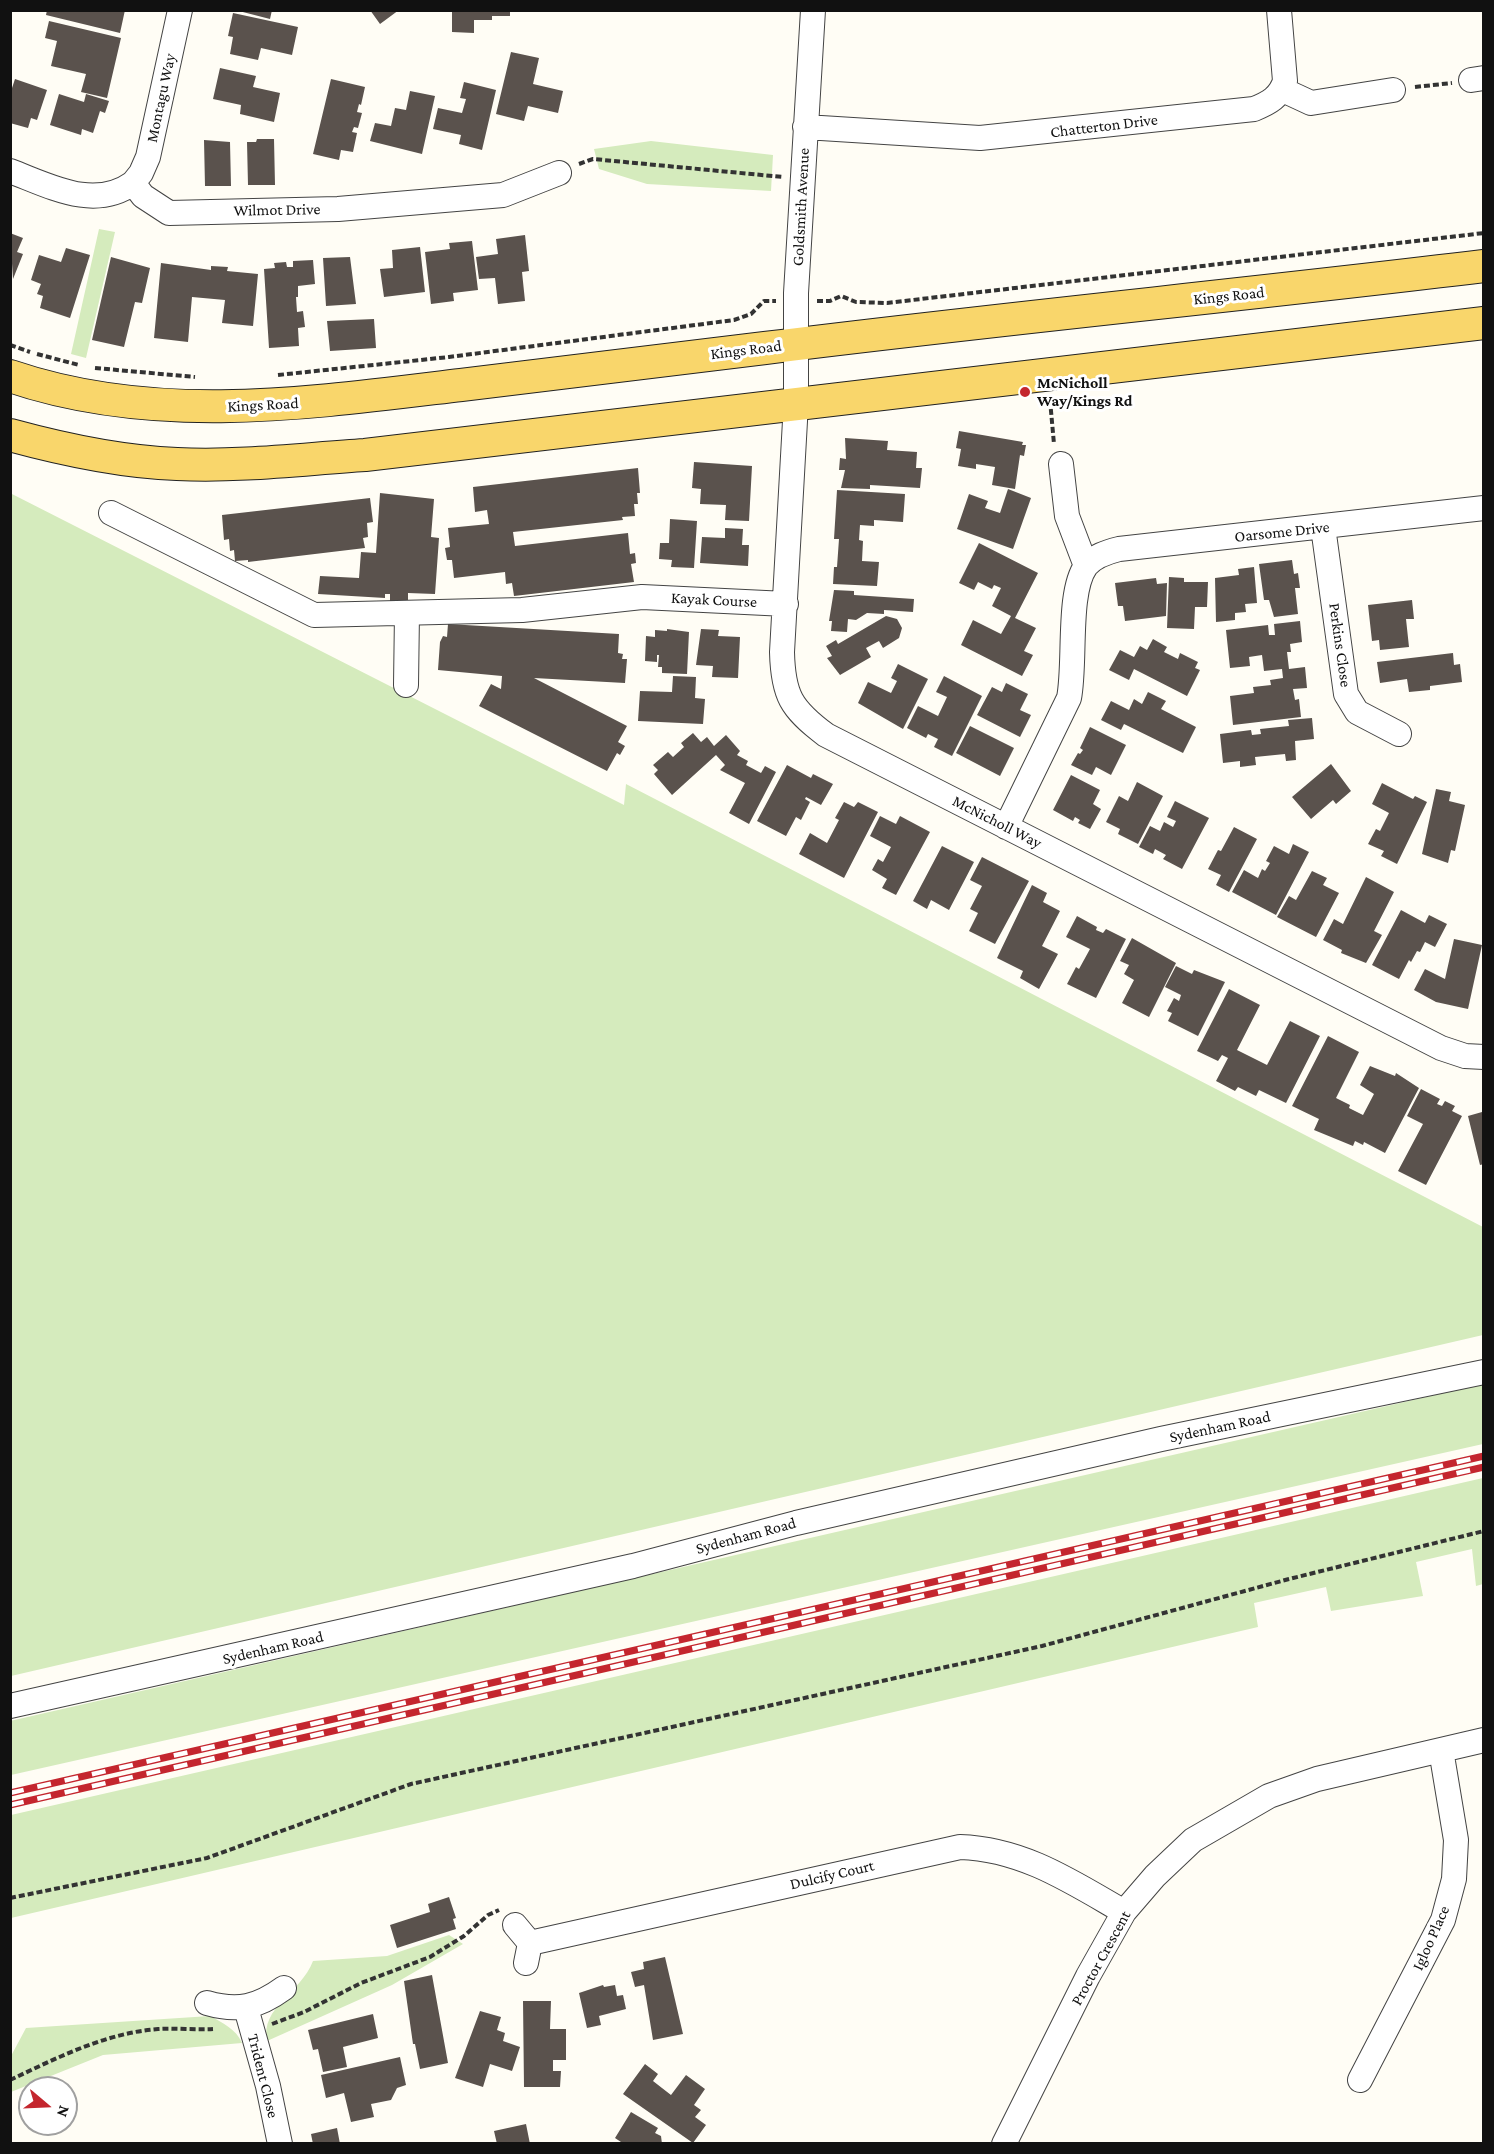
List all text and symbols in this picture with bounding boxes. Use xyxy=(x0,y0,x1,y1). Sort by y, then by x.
street label: Montagu Way xyxy=(142,52,180,144)
street label: Chatterton Drive xyxy=(1049,110,1159,142)
street label: Goldsmith Avenue xyxy=(788,148,814,266)
street label: Wilmot Drive xyxy=(233,200,321,220)
street label: Kings Road xyxy=(1193,283,1265,309)
street label: Kings Road xyxy=(709,336,783,364)
place label: McNicholl Way/Kings Rd xyxy=(1037,373,1132,411)
marker: McNicholl Way/Kings Rd xyxy=(1018,385,1032,399)
street label: Kings Road xyxy=(227,394,299,416)
street label: Oarsome Drive xyxy=(1233,517,1331,547)
street label: Kayak Course xyxy=(670,588,758,612)
street label: Perkins Close xyxy=(1325,602,1355,688)
street label: McNicholl Way xyxy=(949,791,1045,853)
street label: Sydenham Road xyxy=(1168,1407,1272,1447)
street label: Sydenham Road xyxy=(694,1513,798,1559)
street label: Sydenham Road xyxy=(221,1627,325,1669)
street label: Dulcify Court xyxy=(788,1856,876,1894)
street label: Igloo Place xyxy=(1408,1903,1454,1973)
street label: Proctor Crescent xyxy=(1067,1907,1135,2009)
street label: Trident Close xyxy=(243,2032,283,2120)
north arrow xyxy=(18,2076,78,2136)
text: N xyxy=(54,2103,73,2119)

